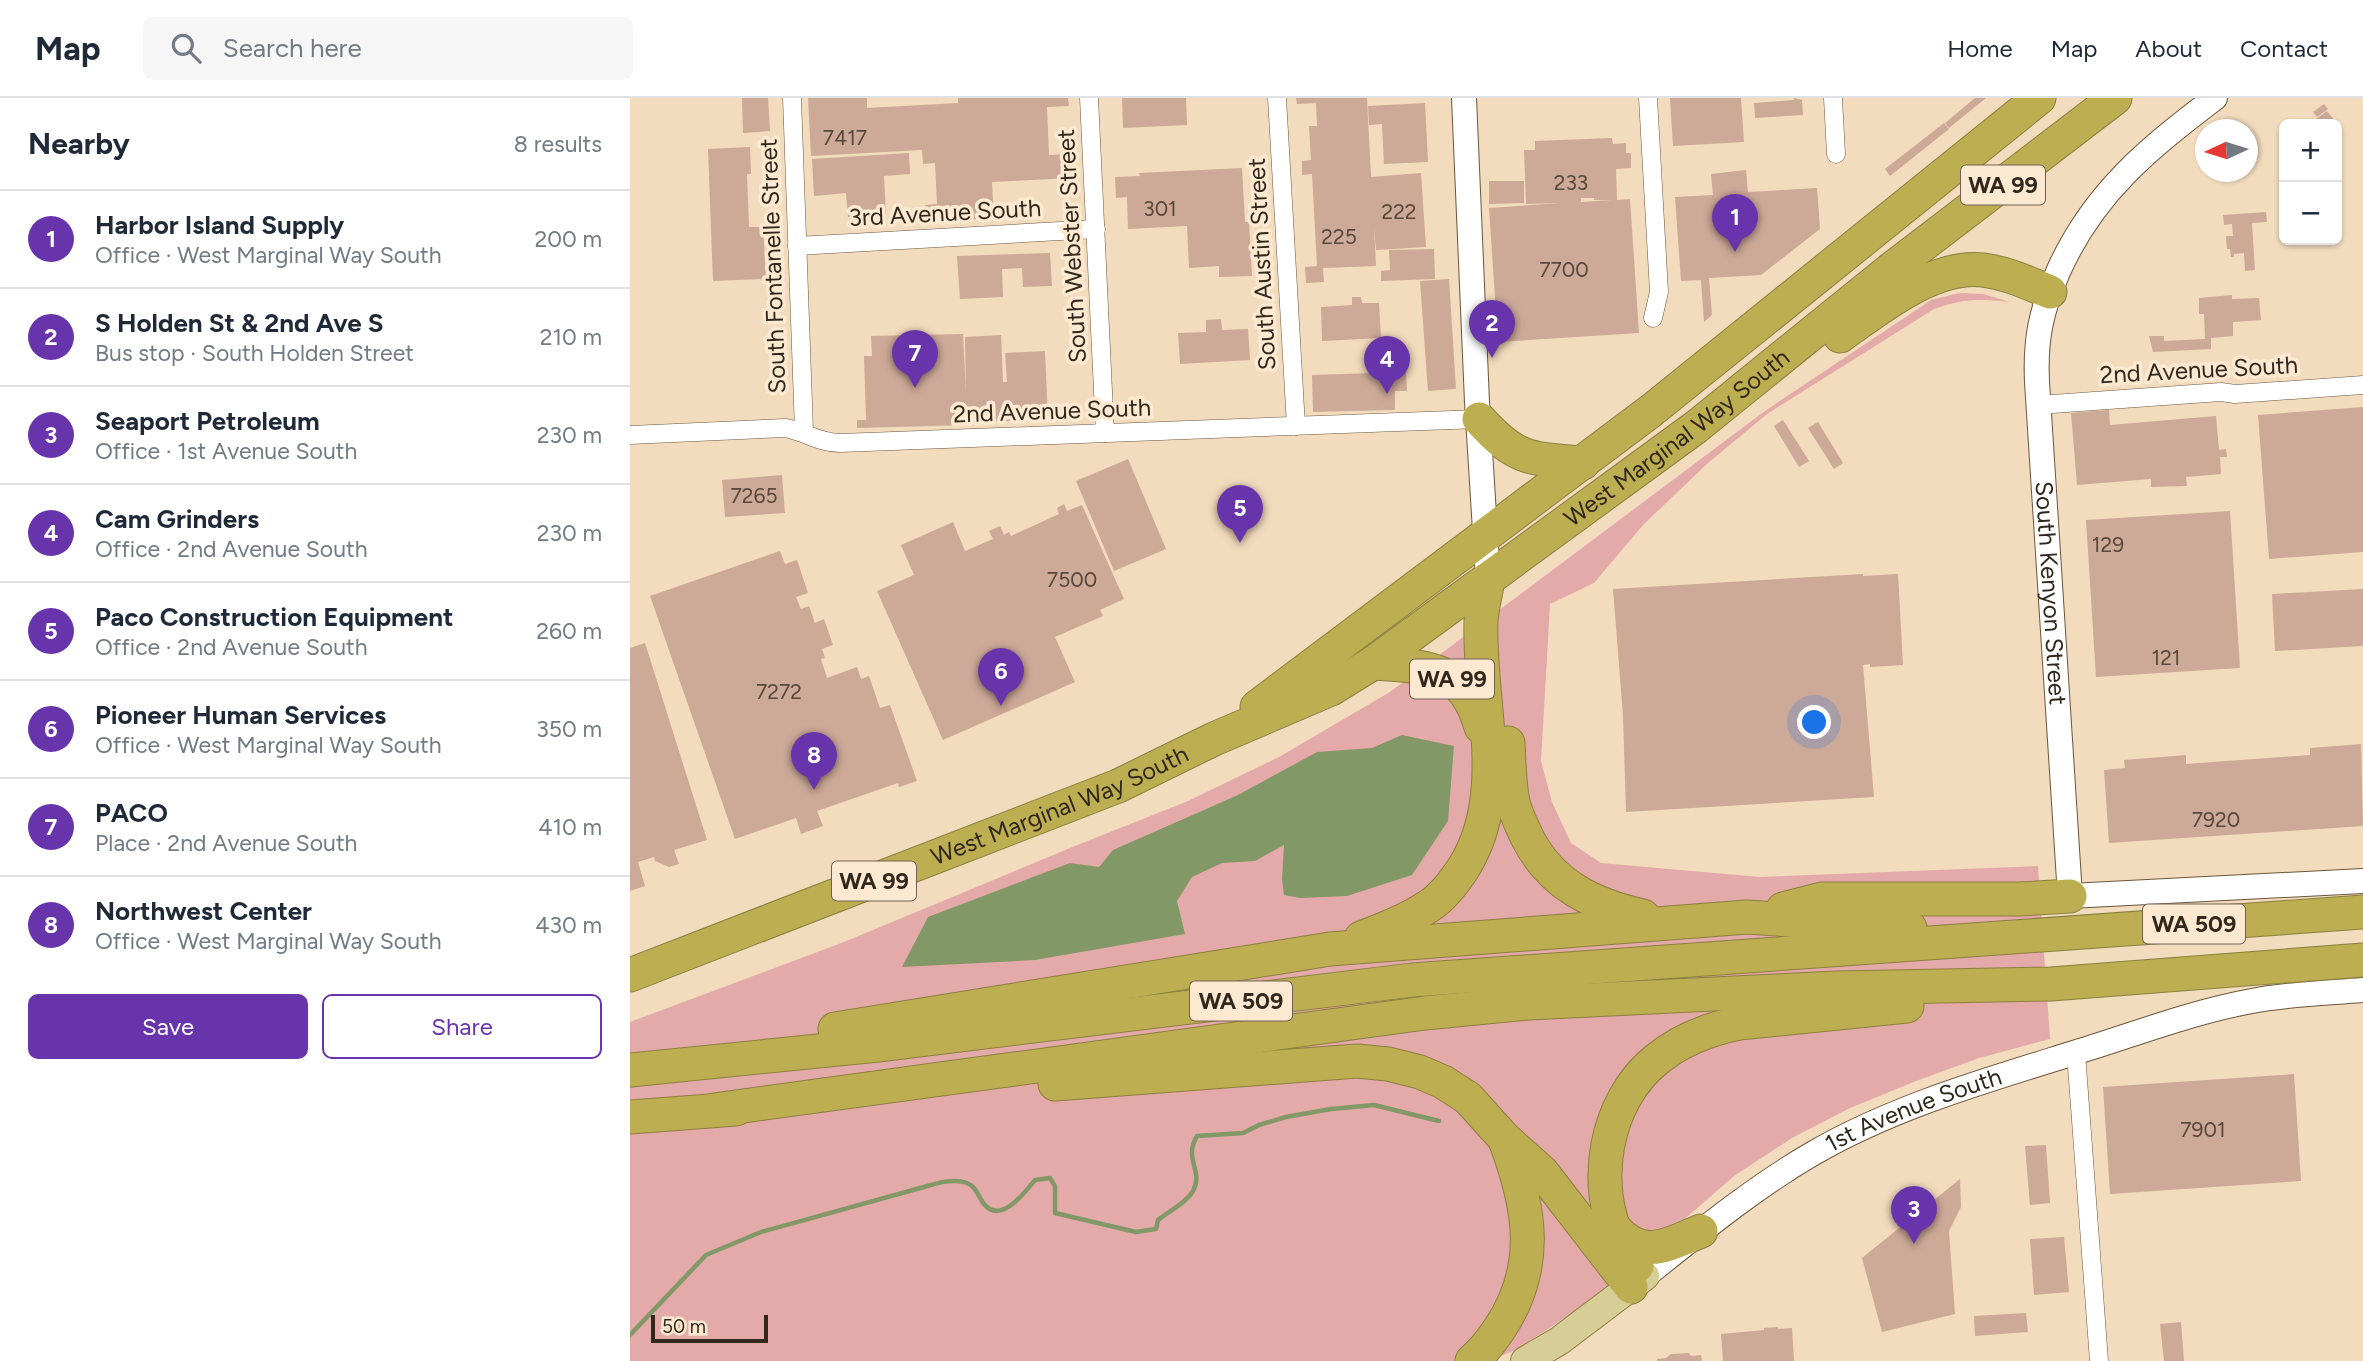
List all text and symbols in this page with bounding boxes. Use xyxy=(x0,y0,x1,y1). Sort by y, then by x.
search box xyxy=(143,17,633,80)
text: Map xyxy=(35,29,101,68)
icon: search xyxy=(167,29,205,67)
text: Search here xyxy=(223,32,362,64)
text: Home xyxy=(1947,34,2013,63)
text: Map xyxy=(2051,34,2097,63)
text: About xyxy=(2135,34,2202,63)
text: Contact xyxy=(2240,34,2328,63)
north arrow xyxy=(2195,119,2258,182)
map controls xyxy=(2279,119,2342,245)
button: + xyxy=(2279,119,2342,182)
text: Nearby xyxy=(28,125,130,162)
house number: 7417 xyxy=(823,125,867,150)
street label: South Webster Street xyxy=(1051,128,1092,364)
text: 8 results xyxy=(514,130,602,158)
street label: South Fontanelle Street xyxy=(754,138,791,394)
street label: South Austin Street xyxy=(1241,157,1282,371)
road number: WA 99 xyxy=(1961,166,2045,204)
house number: 233 xyxy=(1554,170,1588,195)
button: − xyxy=(2279,182,2342,245)
street label: 3rd Avenue South xyxy=(848,193,1042,232)
pin: 1 xyxy=(1712,194,1758,252)
house number: 301 xyxy=(1143,196,1177,221)
house number: 222 xyxy=(1381,199,1417,224)
text: Harbor Island Supply xyxy=(95,209,344,241)
house number: 225 xyxy=(1321,224,1357,249)
text: 1 xyxy=(46,225,56,253)
text: 200 m xyxy=(534,225,602,253)
text: Office · West Marginal Way South xyxy=(95,241,442,269)
house number: 7700 xyxy=(1539,257,1589,282)
pin: 2 xyxy=(1469,300,1515,358)
text: S Holden St & 2nd Ave S xyxy=(95,307,384,339)
text: 2 xyxy=(44,323,58,351)
text: 210 m xyxy=(540,323,602,351)
pin: 7 xyxy=(892,330,938,388)
pin: 4 xyxy=(1364,336,1410,394)
text: Bus stop · South Holden Street xyxy=(95,339,414,367)
street label: West Marginal Way South xyxy=(1558,342,1795,533)
street label: 2nd Avenue South xyxy=(2099,350,2299,389)
street label: 2nd Avenue South xyxy=(952,393,1152,428)
text: Seaport Petroleum xyxy=(95,405,320,437)
text: 3 xyxy=(45,421,57,449)
text: 230 m xyxy=(537,421,602,449)
text: Office · 1st Avenue South xyxy=(95,437,357,465)
street label: South Kenyon Street xyxy=(2029,480,2073,706)
house number: 7265 xyxy=(731,483,777,508)
pin: 5 xyxy=(1217,485,1263,543)
text: Cam Grinders xyxy=(95,503,259,535)
text: 4 xyxy=(44,519,58,547)
text: 230 m xyxy=(537,519,602,547)
house number: 129 xyxy=(2092,532,2124,557)
text: Office · 2nd Avenue South xyxy=(95,535,368,563)
house number: 7500 xyxy=(1047,567,1097,592)
text: Paco Construction Equipment xyxy=(95,601,453,633)
text: 5 xyxy=(44,617,58,645)
text: 260 m xyxy=(536,617,602,645)
text: Office · 2nd Avenue South xyxy=(95,633,368,661)
house number: 121 xyxy=(2151,645,2181,670)
pin: 6 xyxy=(978,648,1024,706)
road number: WA 99 xyxy=(1410,660,1494,698)
house number: 7272 xyxy=(756,679,802,704)
text: Pioneer Human Services xyxy=(95,699,386,731)
your location xyxy=(1797,705,1831,739)
text: 6 xyxy=(44,715,58,743)
text: 350 m xyxy=(536,715,602,743)
text: Office · West Marginal Way South xyxy=(95,731,442,759)
pin: 8 xyxy=(791,732,837,790)
street label: West Marginal Way South xyxy=(927,739,1193,871)
text: PACO xyxy=(95,797,168,829)
house number: 7920 xyxy=(2192,807,2240,832)
text: 7 xyxy=(45,813,57,841)
text: 410 m xyxy=(538,813,602,841)
text: Place · 2nd Avenue South xyxy=(95,829,357,857)
road number: WA 99 xyxy=(832,862,916,901)
text: Northwest Center xyxy=(95,895,312,927)
road number: WA 509 xyxy=(2143,904,2245,944)
text: 8 xyxy=(44,911,58,939)
text: 430 m xyxy=(535,911,602,939)
text: Office · West Marginal Way South xyxy=(95,927,442,955)
road number: WA 509 xyxy=(1190,982,1292,1020)
button: Save xyxy=(28,994,308,1059)
button: Share xyxy=(322,994,602,1059)
street label: 1st Avenue South xyxy=(1820,1061,2005,1158)
house number: 7901 xyxy=(2180,1117,2226,1142)
pin: 3 xyxy=(1891,1186,1937,1244)
scale bar xyxy=(651,1312,768,1344)
text: 50 m xyxy=(662,1315,706,1338)

